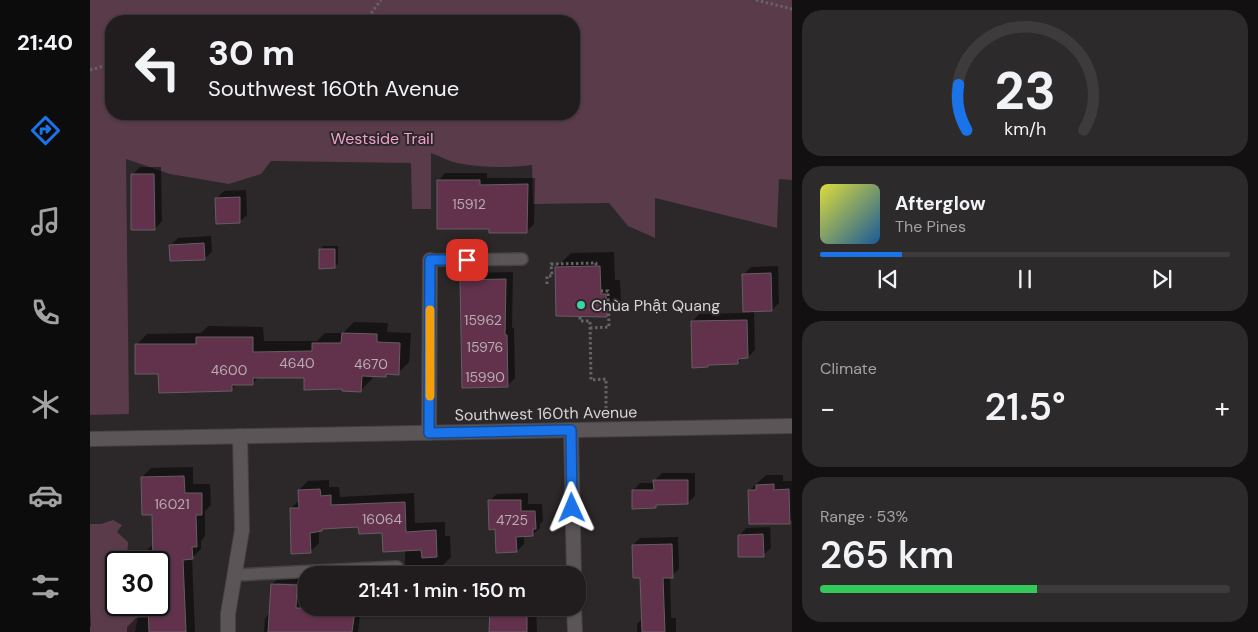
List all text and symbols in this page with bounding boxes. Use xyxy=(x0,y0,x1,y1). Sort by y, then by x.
text: 21:40 xyxy=(17,28,73,57)
text: 30 m xyxy=(208,30,295,76)
icon: left xyxy=(125,35,190,100)
text: 23 xyxy=(994,57,1056,125)
text: Southwest 160th Avenue xyxy=(208,74,459,103)
icon: directions xyxy=(28,113,63,148)
text: km/h xyxy=(1004,117,1046,141)
park label: Westside Trail xyxy=(330,128,434,149)
text: Afterglow xyxy=(895,191,986,216)
house number: 15912 xyxy=(452,195,486,213)
icon: music xyxy=(28,204,63,239)
text: The Pines xyxy=(895,216,966,237)
pin xyxy=(446,239,488,281)
icon: arrive xyxy=(453,246,481,274)
icon: previous xyxy=(874,265,902,293)
icon: pause xyxy=(1011,265,1039,293)
icon: next xyxy=(1148,265,1176,293)
icon: phone xyxy=(28,295,63,330)
place label: Chùa Phật Quang xyxy=(591,295,720,316)
marker: Chùa Phật Quang xyxy=(575,299,587,311)
house number: 15962 xyxy=(464,311,502,329)
house number: 15976 xyxy=(467,338,503,356)
house number: 4640 xyxy=(279,354,315,372)
house number: 4670 xyxy=(354,355,388,373)
text: Climate xyxy=(820,358,877,379)
house number: 4600 xyxy=(211,361,247,379)
house number: 15990 xyxy=(465,368,505,386)
text: 21.5° xyxy=(984,382,1066,432)
icon: climate xyxy=(28,387,63,422)
text: − xyxy=(820,390,835,427)
text: + xyxy=(1215,390,1230,427)
street label: Southwest 160th Avenue xyxy=(454,401,638,426)
icon: car xyxy=(28,478,63,513)
position arrow xyxy=(545,481,597,533)
house number: 16021 xyxy=(154,495,190,513)
text: Range · 53% xyxy=(820,506,908,527)
house number: 16064 xyxy=(362,510,403,528)
house number: 4725 xyxy=(496,511,528,529)
text: 265 km xyxy=(820,530,954,580)
speed limit sign: 30 xyxy=(105,551,170,616)
icon: filters xyxy=(28,569,63,604)
text: 21:41 · 1 min · 150 m xyxy=(358,578,526,603)

